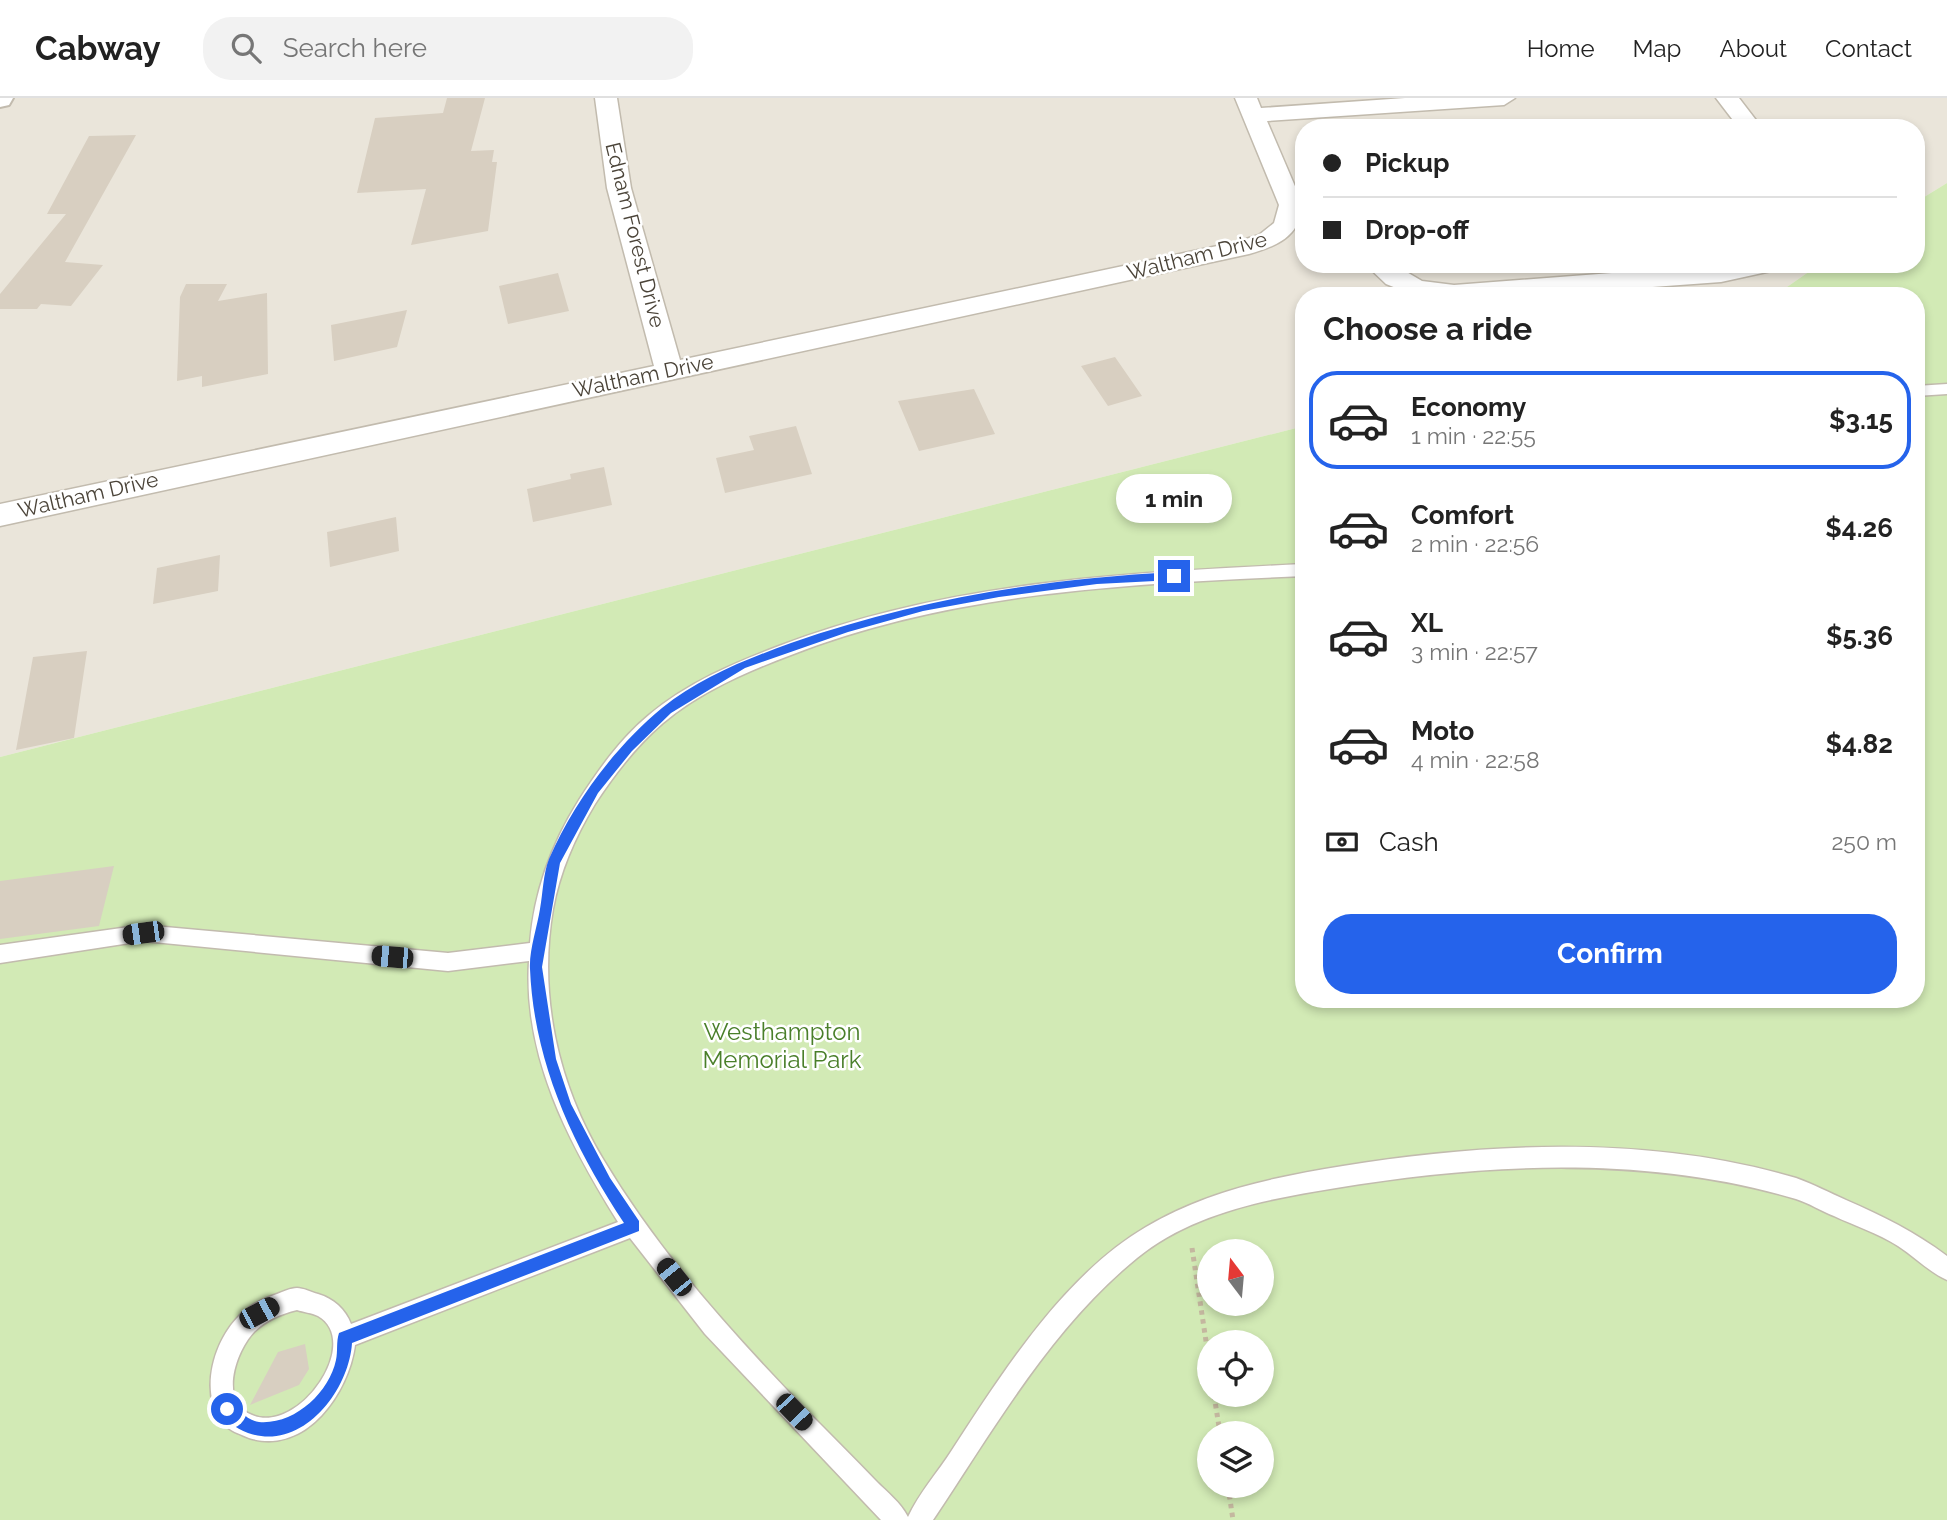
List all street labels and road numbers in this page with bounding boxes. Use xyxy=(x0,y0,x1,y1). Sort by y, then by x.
street label: Ednam Forest Drive xyxy=(600,140,671,330)
street label: Waltham Drive xyxy=(1124,226,1270,285)
street label: Waltham Drive xyxy=(570,348,716,403)
street label: Waltham Drive xyxy=(15,466,161,523)

